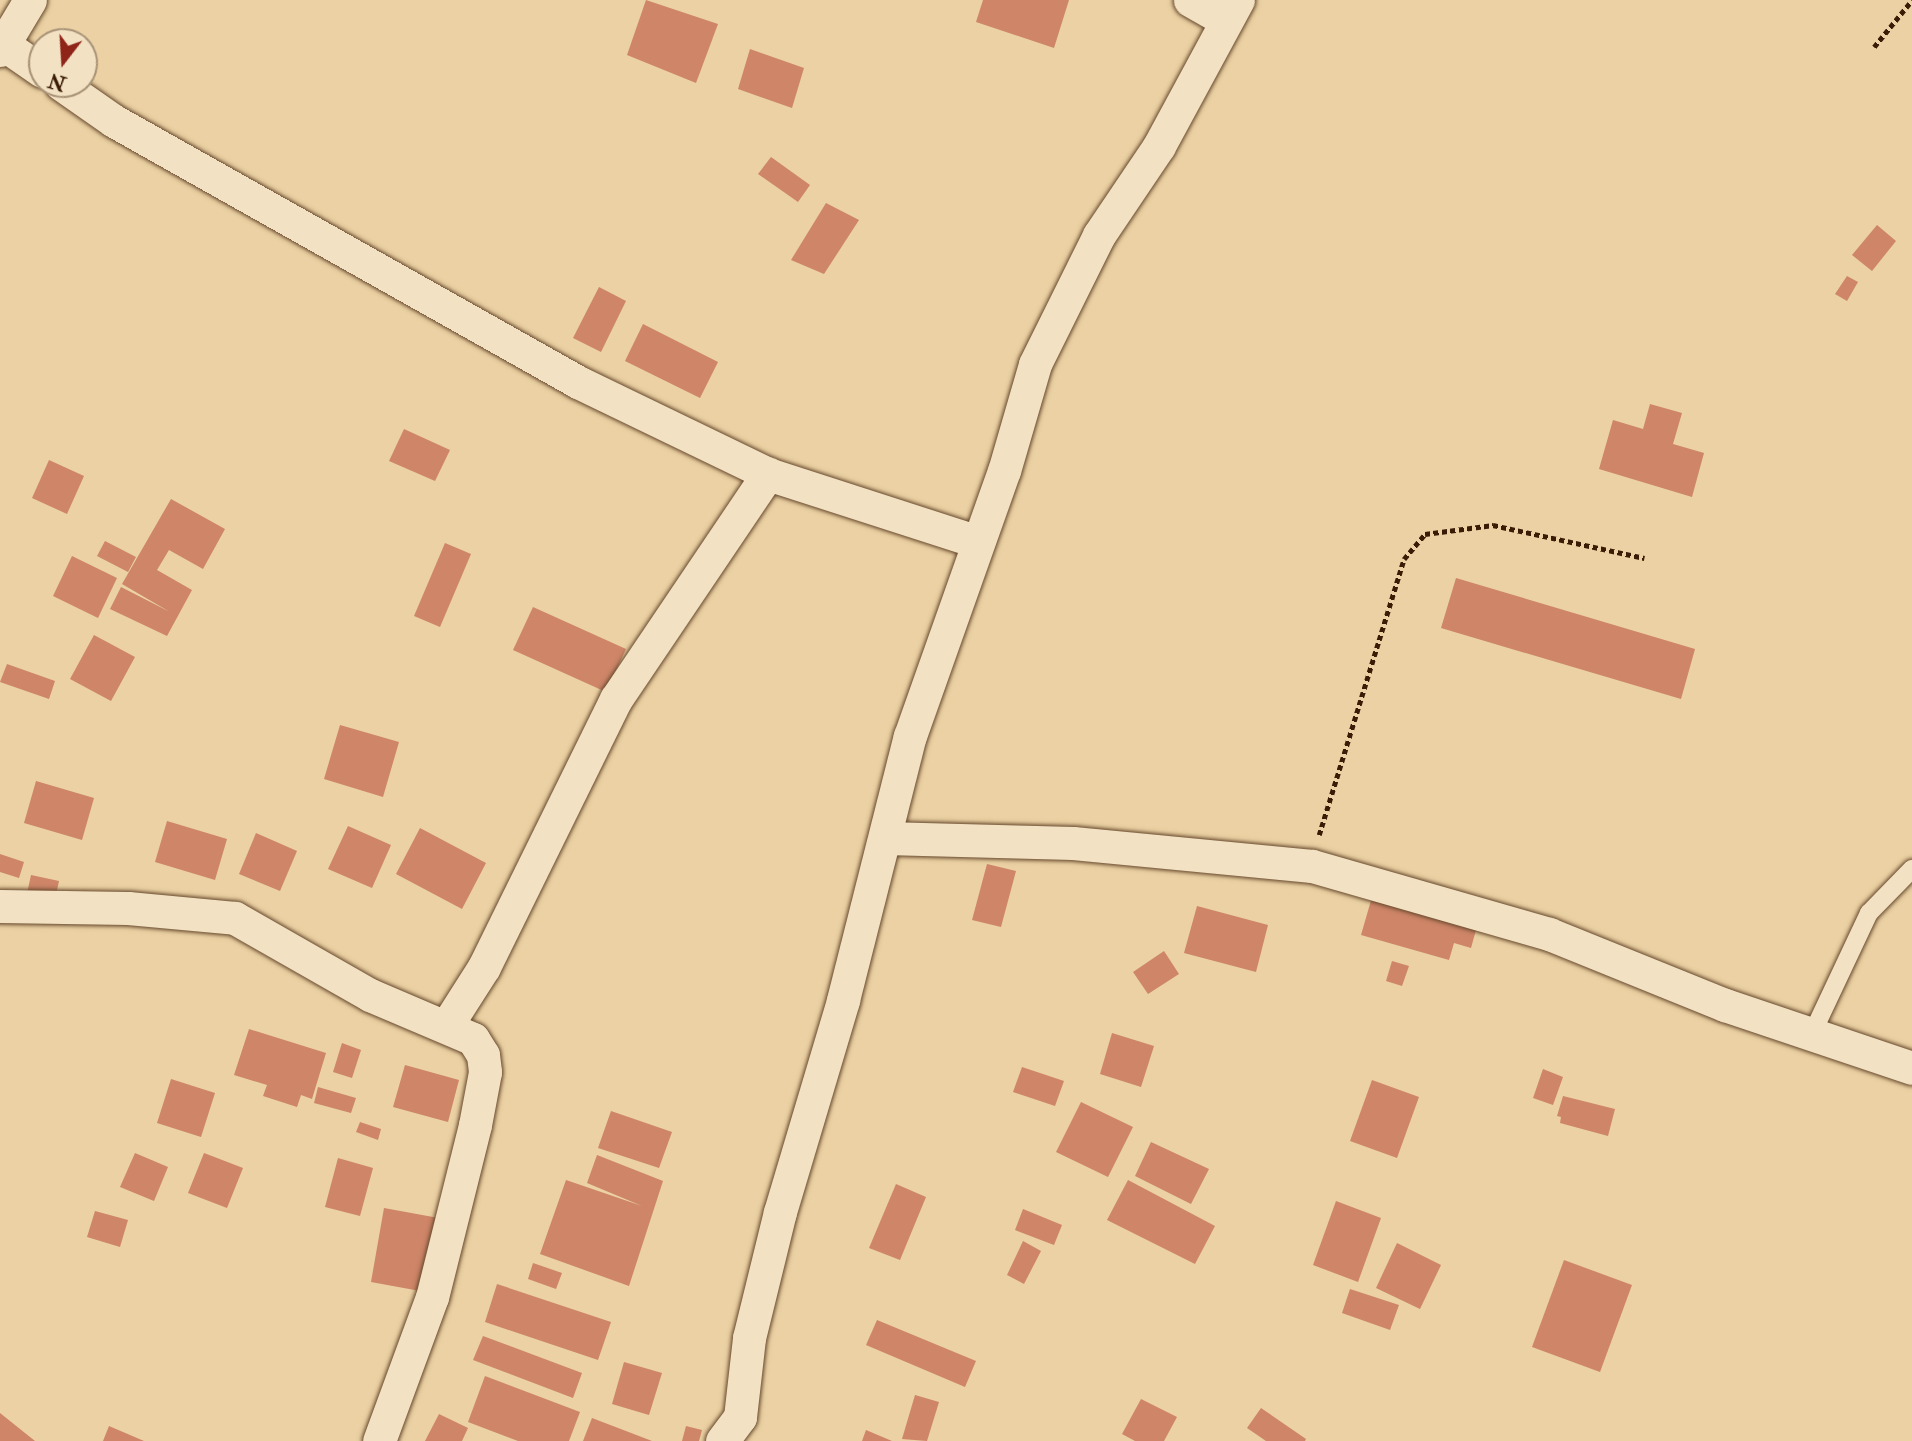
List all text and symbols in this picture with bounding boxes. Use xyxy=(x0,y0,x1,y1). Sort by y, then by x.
north arrow xyxy=(28,28,98,98)
text: N xyxy=(46,67,69,95)

